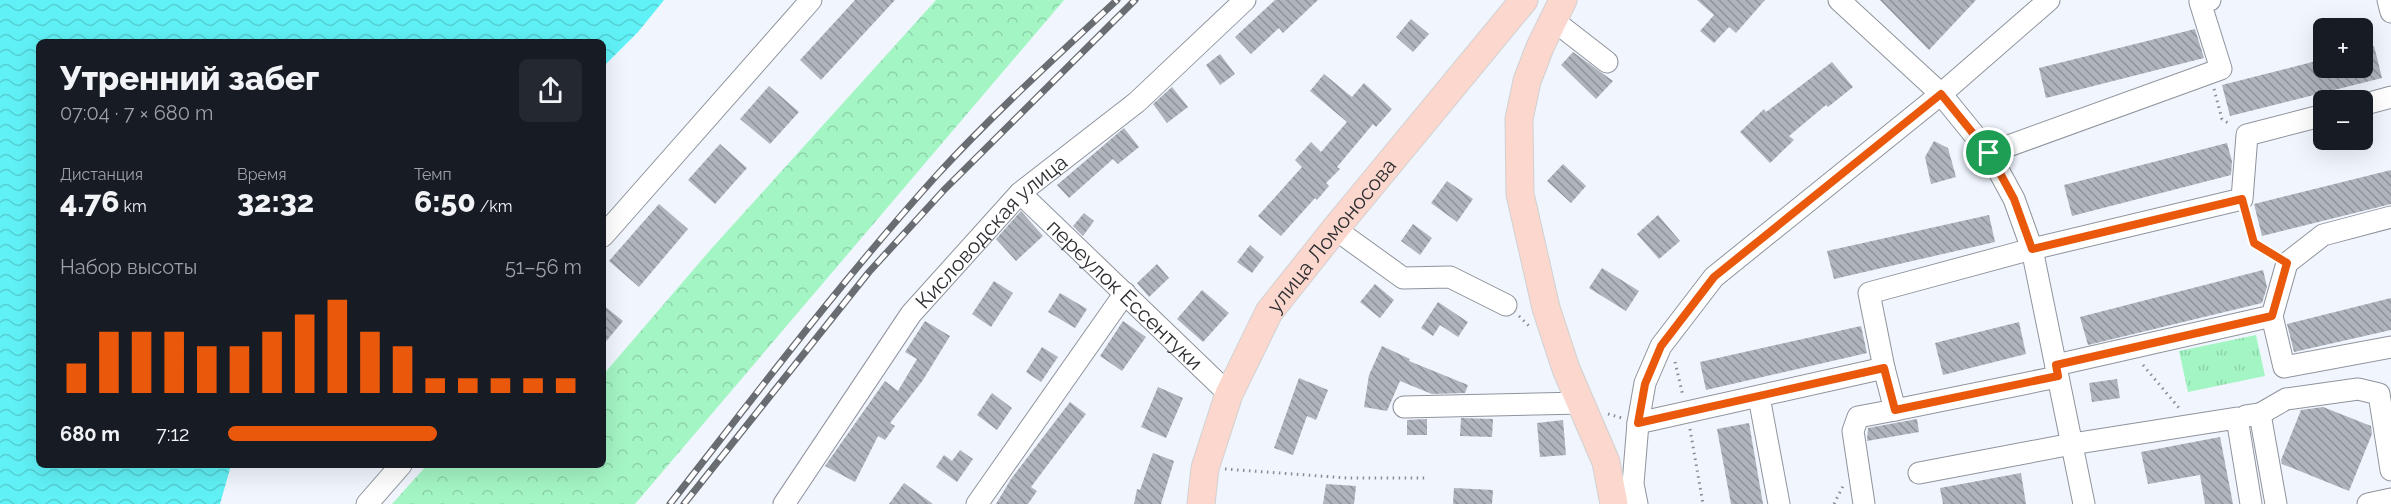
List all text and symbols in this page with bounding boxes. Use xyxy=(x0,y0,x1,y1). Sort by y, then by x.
map controls xyxy=(2313,18,2373,150)
button: + xyxy=(2313,18,2373,78)
text: Утренний забег xyxy=(60,59,319,98)
button: share xyxy=(519,59,582,122)
button: − xyxy=(2313,90,2373,150)
text: 07:04 · 7 × 680 m xyxy=(60,101,213,125)
pin xyxy=(1963,127,2014,178)
icon: arrive xyxy=(1972,136,2005,169)
street label: Кисловодская улица xyxy=(910,149,1072,313)
street label: улица Ломоносова xyxy=(1261,153,1401,317)
text: Дистанция xyxy=(60,165,143,184)
text: Время xyxy=(237,165,286,184)
text: Темп xyxy=(414,165,452,184)
text: 4.76 xyxy=(60,184,120,219)
text: 32:32 xyxy=(237,184,314,219)
text: 6:50 xyxy=(414,184,476,219)
text: km xyxy=(120,197,147,216)
text: /km xyxy=(476,197,513,216)
street label: переулок Ессентуки xyxy=(1042,214,1208,375)
text: Набор высоты xyxy=(60,255,197,279)
text: 51–56 m xyxy=(505,255,582,279)
text: 680 m xyxy=(60,422,120,446)
text: 7:12 xyxy=(156,422,189,446)

